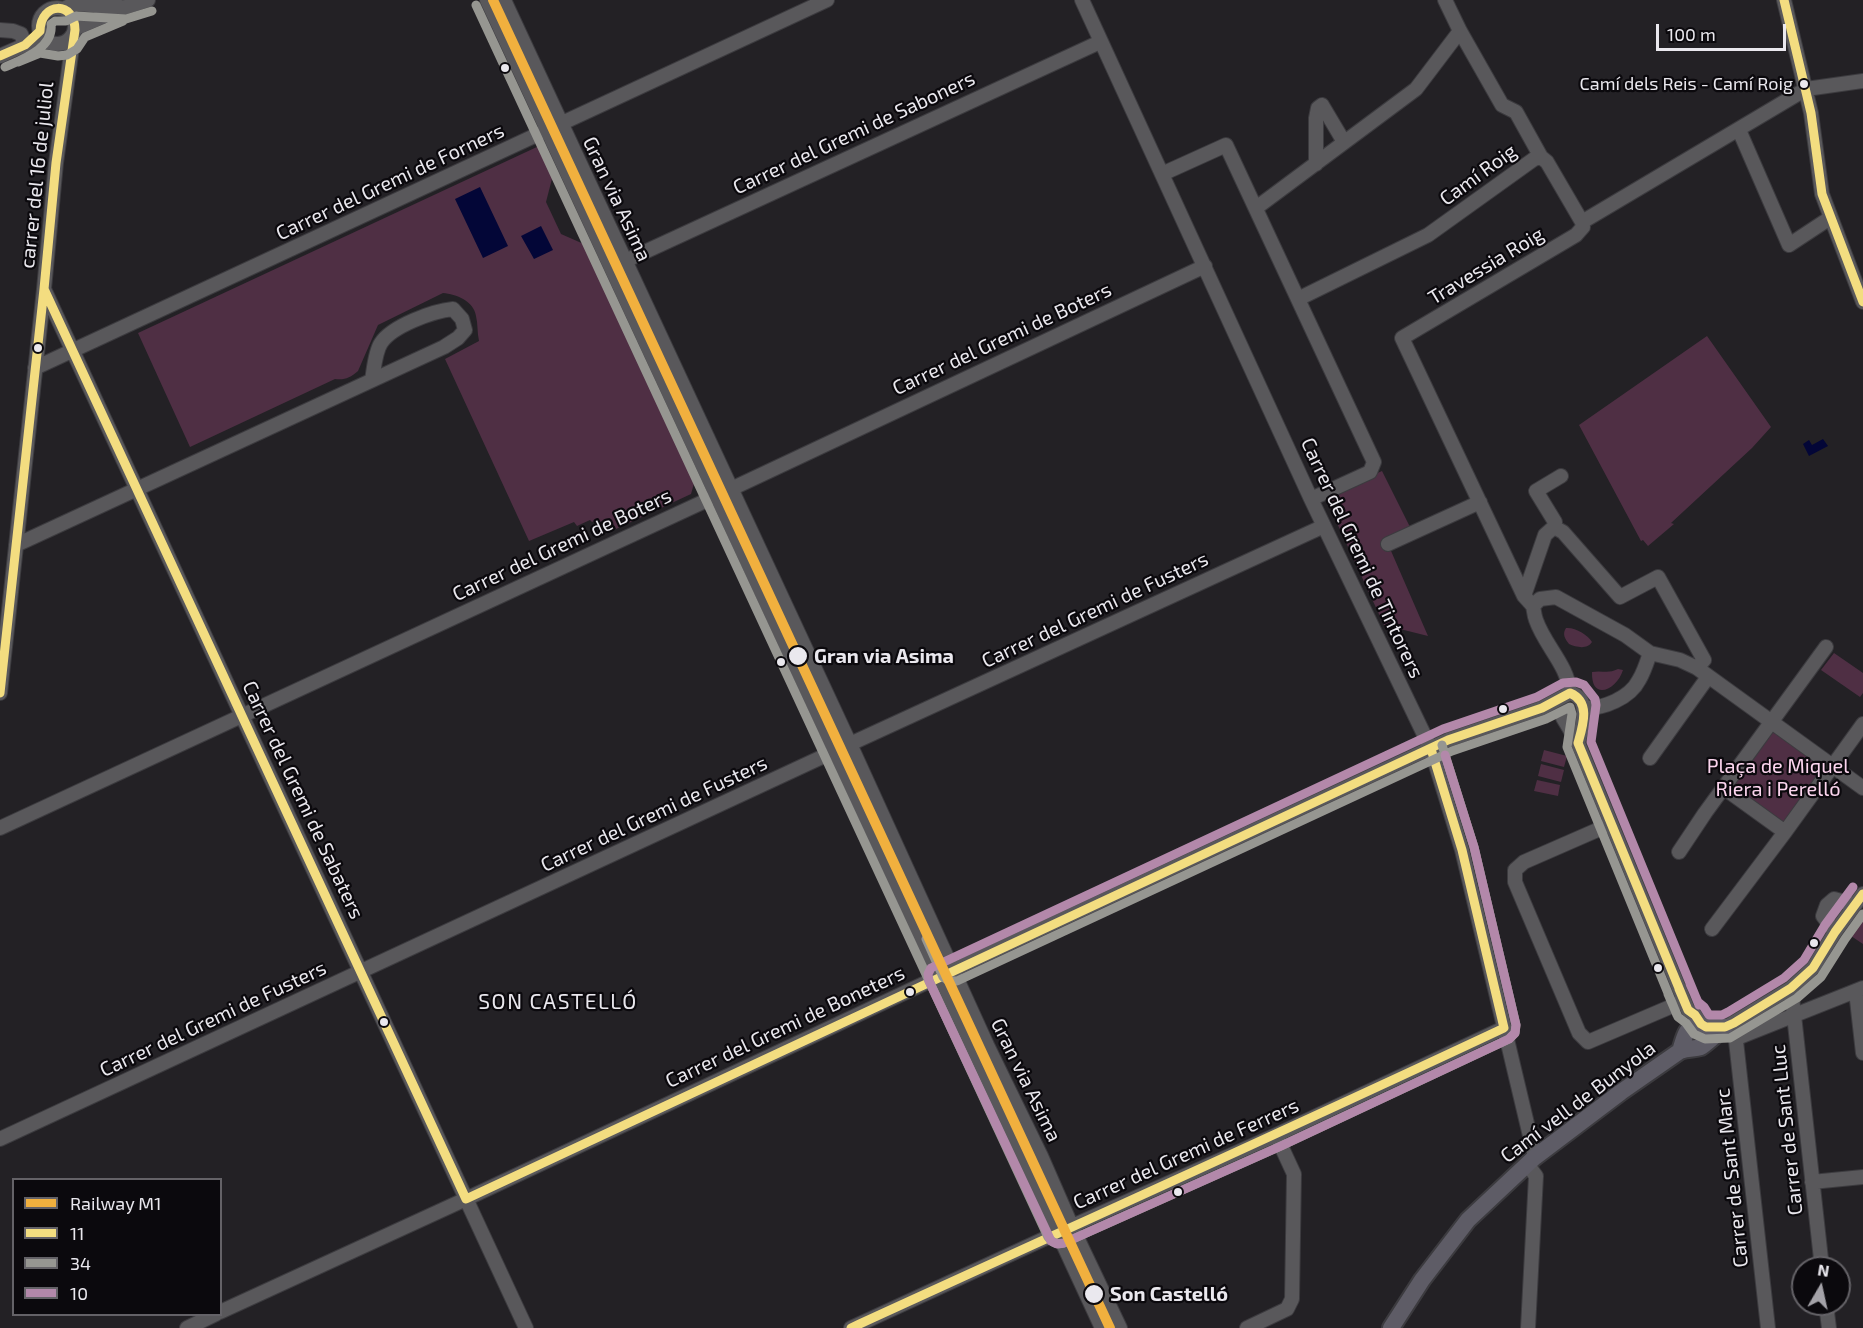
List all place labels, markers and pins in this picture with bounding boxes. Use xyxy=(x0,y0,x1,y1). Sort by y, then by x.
unlabelled marker xyxy=(499,62,511,74)
place label: Camí dels Reis - Camí Roig xyxy=(1580,73,1793,95)
marker: Camí dels Reis - Camí Roig xyxy=(1798,78,1810,90)
unlabelled marker xyxy=(32,342,44,354)
place label: Gran via Asima xyxy=(814,644,954,668)
marker: Gran via Asima xyxy=(787,645,809,667)
unlabelled marker xyxy=(775,656,787,668)
unlabelled marker xyxy=(1497,703,1509,715)
unlabelled marker xyxy=(1808,937,1820,949)
unlabelled marker xyxy=(1652,962,1664,974)
unlabelled marker xyxy=(904,986,916,998)
unlabelled marker xyxy=(378,1016,390,1028)
unlabelled marker xyxy=(1172,1186,1184,1198)
place label: Son Castelló xyxy=(1110,1282,1228,1306)
marker: Son Castelló xyxy=(1083,1283,1105,1305)

